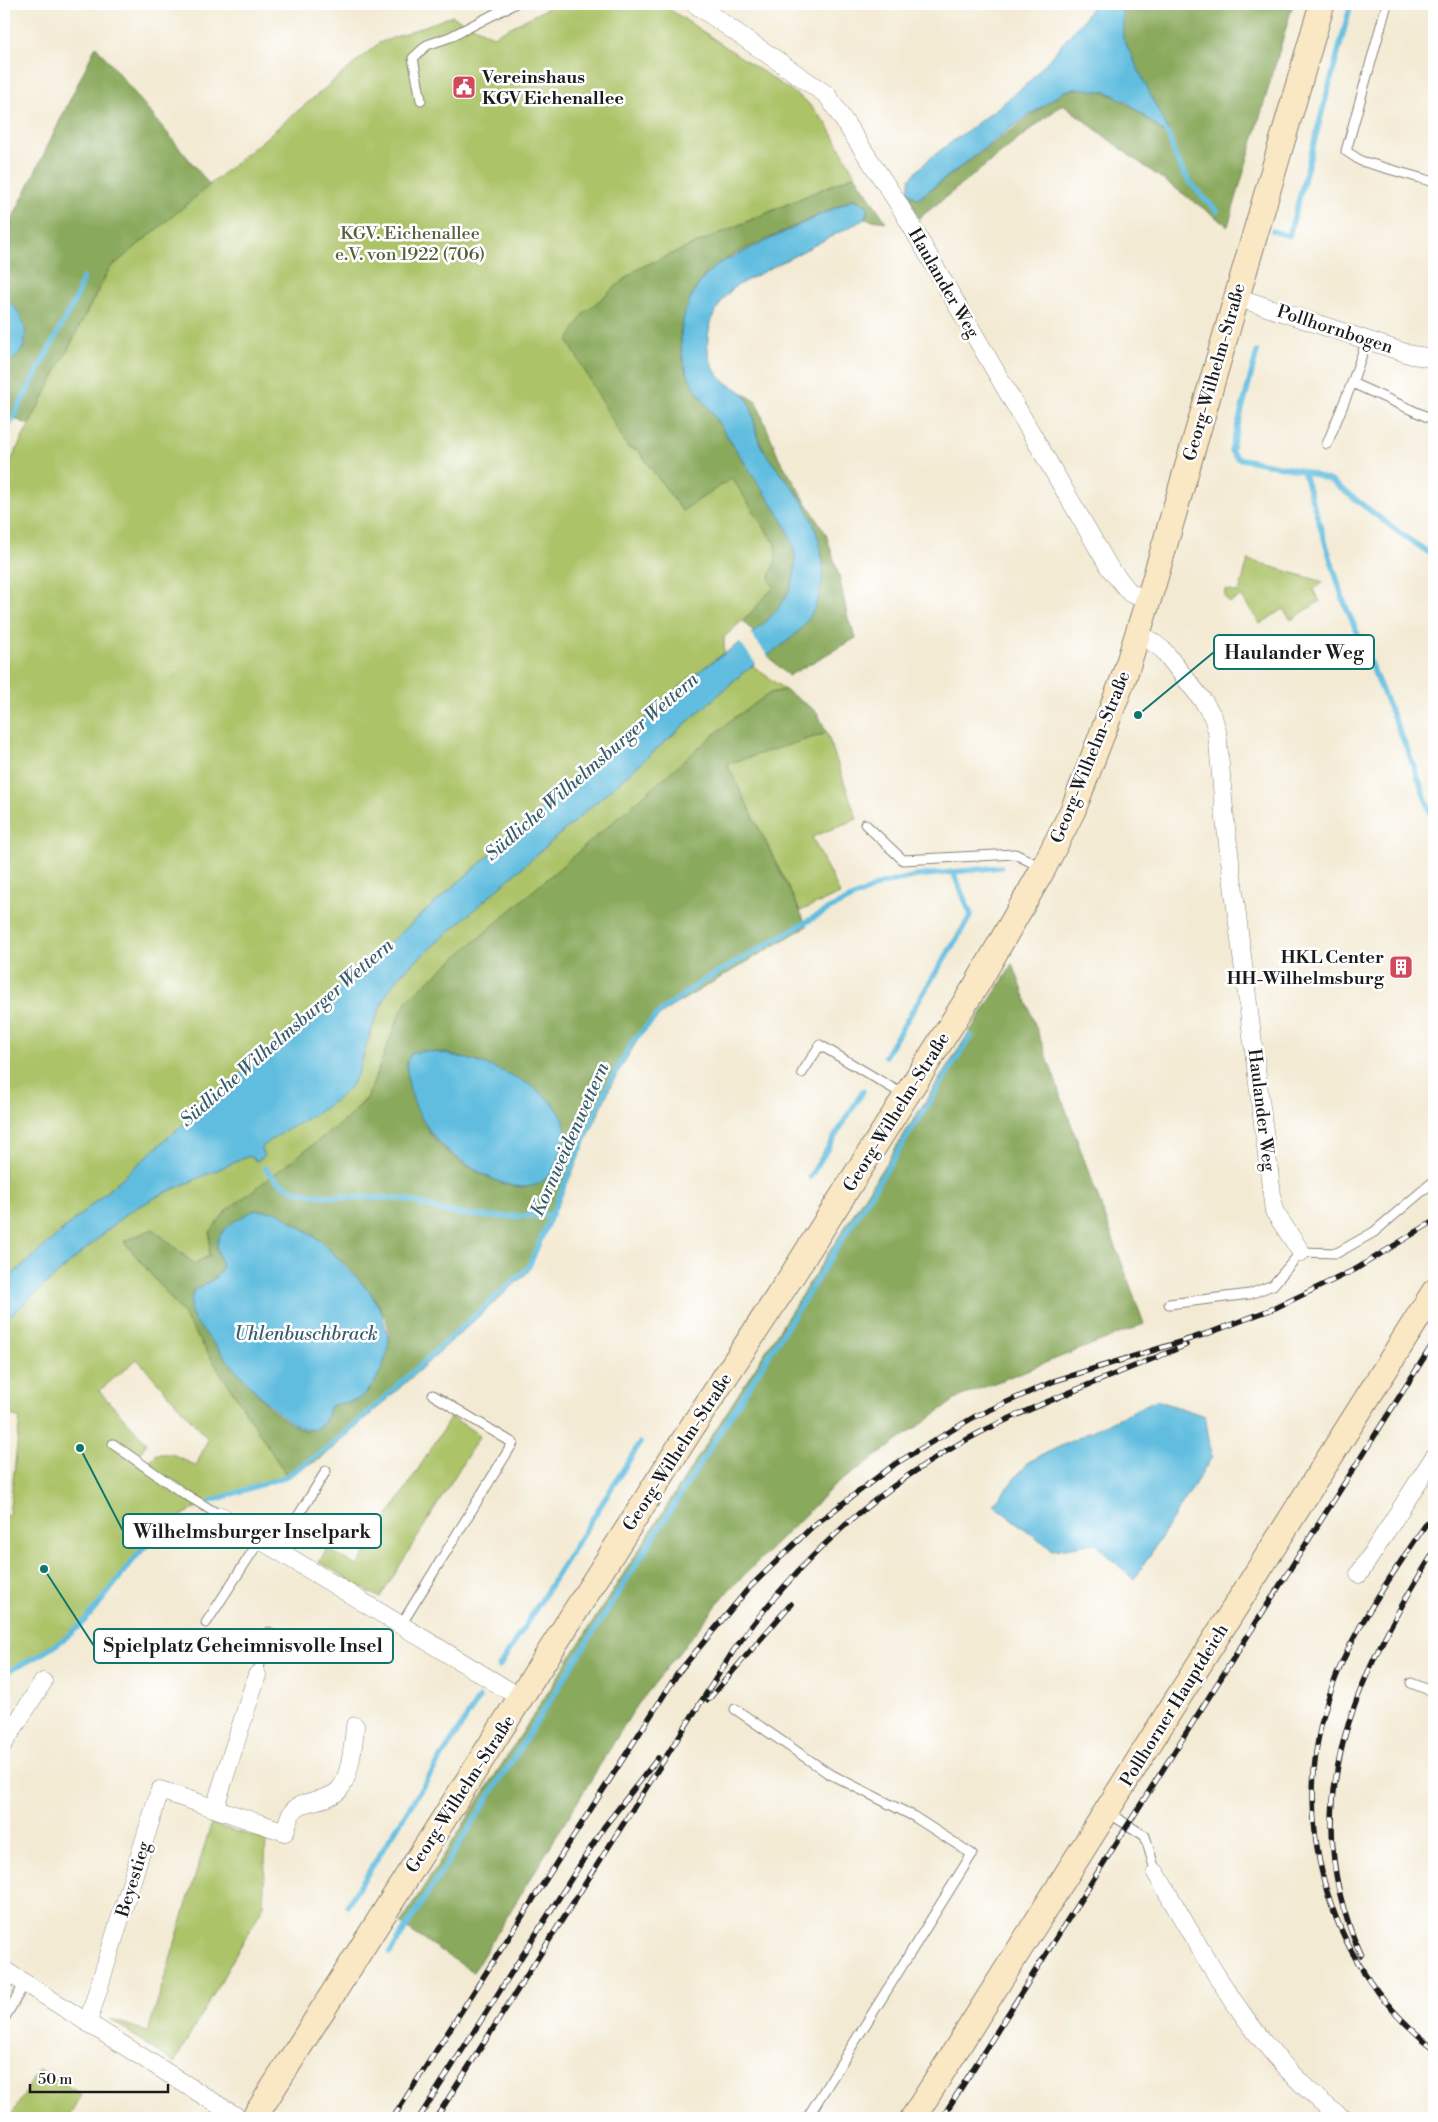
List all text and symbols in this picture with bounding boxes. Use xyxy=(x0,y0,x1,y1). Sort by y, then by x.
place label: Vereinshaus KGV Eichenallee xyxy=(481,66,624,110)
public building icon: Vereinshaus KGV Eichenallee xyxy=(451,74,477,100)
park label: KGV. Eichenallee e.V. von 1922 (706) xyxy=(335,222,485,266)
street label: Haulander Weg xyxy=(903,224,985,343)
street label: Georg-Wilhelm-Straße xyxy=(1178,281,1251,464)
street label: Pollhornbogen xyxy=(1274,300,1396,359)
callout: Haulander Weg xyxy=(1214,635,1374,669)
text: Haulander Weg xyxy=(1224,641,1365,665)
water label: Südliche Wilhelmsburger Wettern xyxy=(480,667,704,866)
street label: Georg-Wilhelm-Straße xyxy=(1045,668,1136,847)
water label: Südliche Wilhelmsburger Wettern xyxy=(175,933,399,1132)
place label: HKL Center HH-Wilhelmsburg xyxy=(1227,946,1385,990)
building icon: HKL Center HH-Wilhelmsburg xyxy=(1388,954,1414,980)
street label: Georg-Wilhelm-Straße xyxy=(838,1028,955,1196)
street label: Haulander Weg xyxy=(1243,1047,1281,1173)
water label: Kornweidenwettern xyxy=(525,1058,615,1220)
water label: Uhlenbuschbrack xyxy=(234,1322,378,1346)
street label: Georg-Wilhelm-Straße xyxy=(618,1369,737,1536)
callout: Wilhelmsburger Inselpark xyxy=(123,1514,381,1548)
text: Wilhelmsburger Inselpark xyxy=(132,1520,371,1544)
street label: Pollhorner Hauptdeich xyxy=(1115,1619,1234,1791)
callout: Spielplatz Geheimnisvolle Insel xyxy=(94,1629,393,1663)
text: Spielplatz Geheimnisvolle Insel xyxy=(103,1634,383,1658)
street label: Georg-Wilhelm-Straße xyxy=(401,1711,520,1878)
street label: Beyestieg xyxy=(111,1838,156,1921)
scale bar xyxy=(30,2062,168,2094)
text: 50 m xyxy=(38,2070,72,2089)

